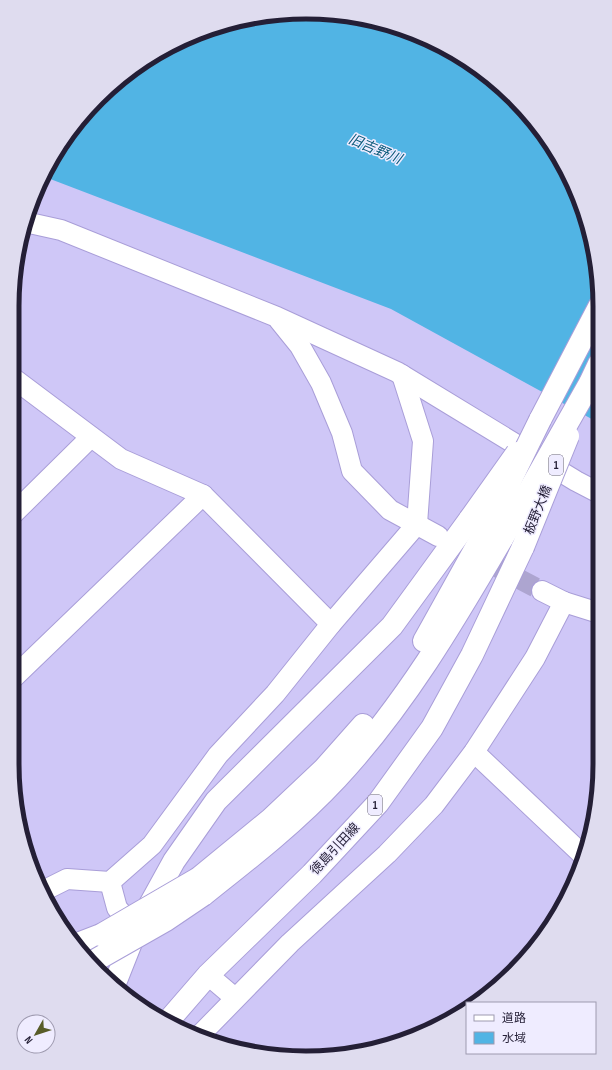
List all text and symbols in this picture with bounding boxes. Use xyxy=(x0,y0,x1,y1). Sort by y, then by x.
water label: 旧吉野川 xyxy=(346,130,406,169)
road number: 1 xyxy=(549,455,563,475)
street label: 板野大橋 xyxy=(521,483,555,537)
road number: 1 xyxy=(368,795,382,815)
street label: 徳島引田線 xyxy=(307,820,363,878)
legend xyxy=(466,1002,596,1054)
text: 道路 xyxy=(502,1011,526,1026)
north arrow xyxy=(16,1014,56,1054)
text: 水域 xyxy=(502,1031,526,1046)
text: N xyxy=(22,1034,36,1046)

